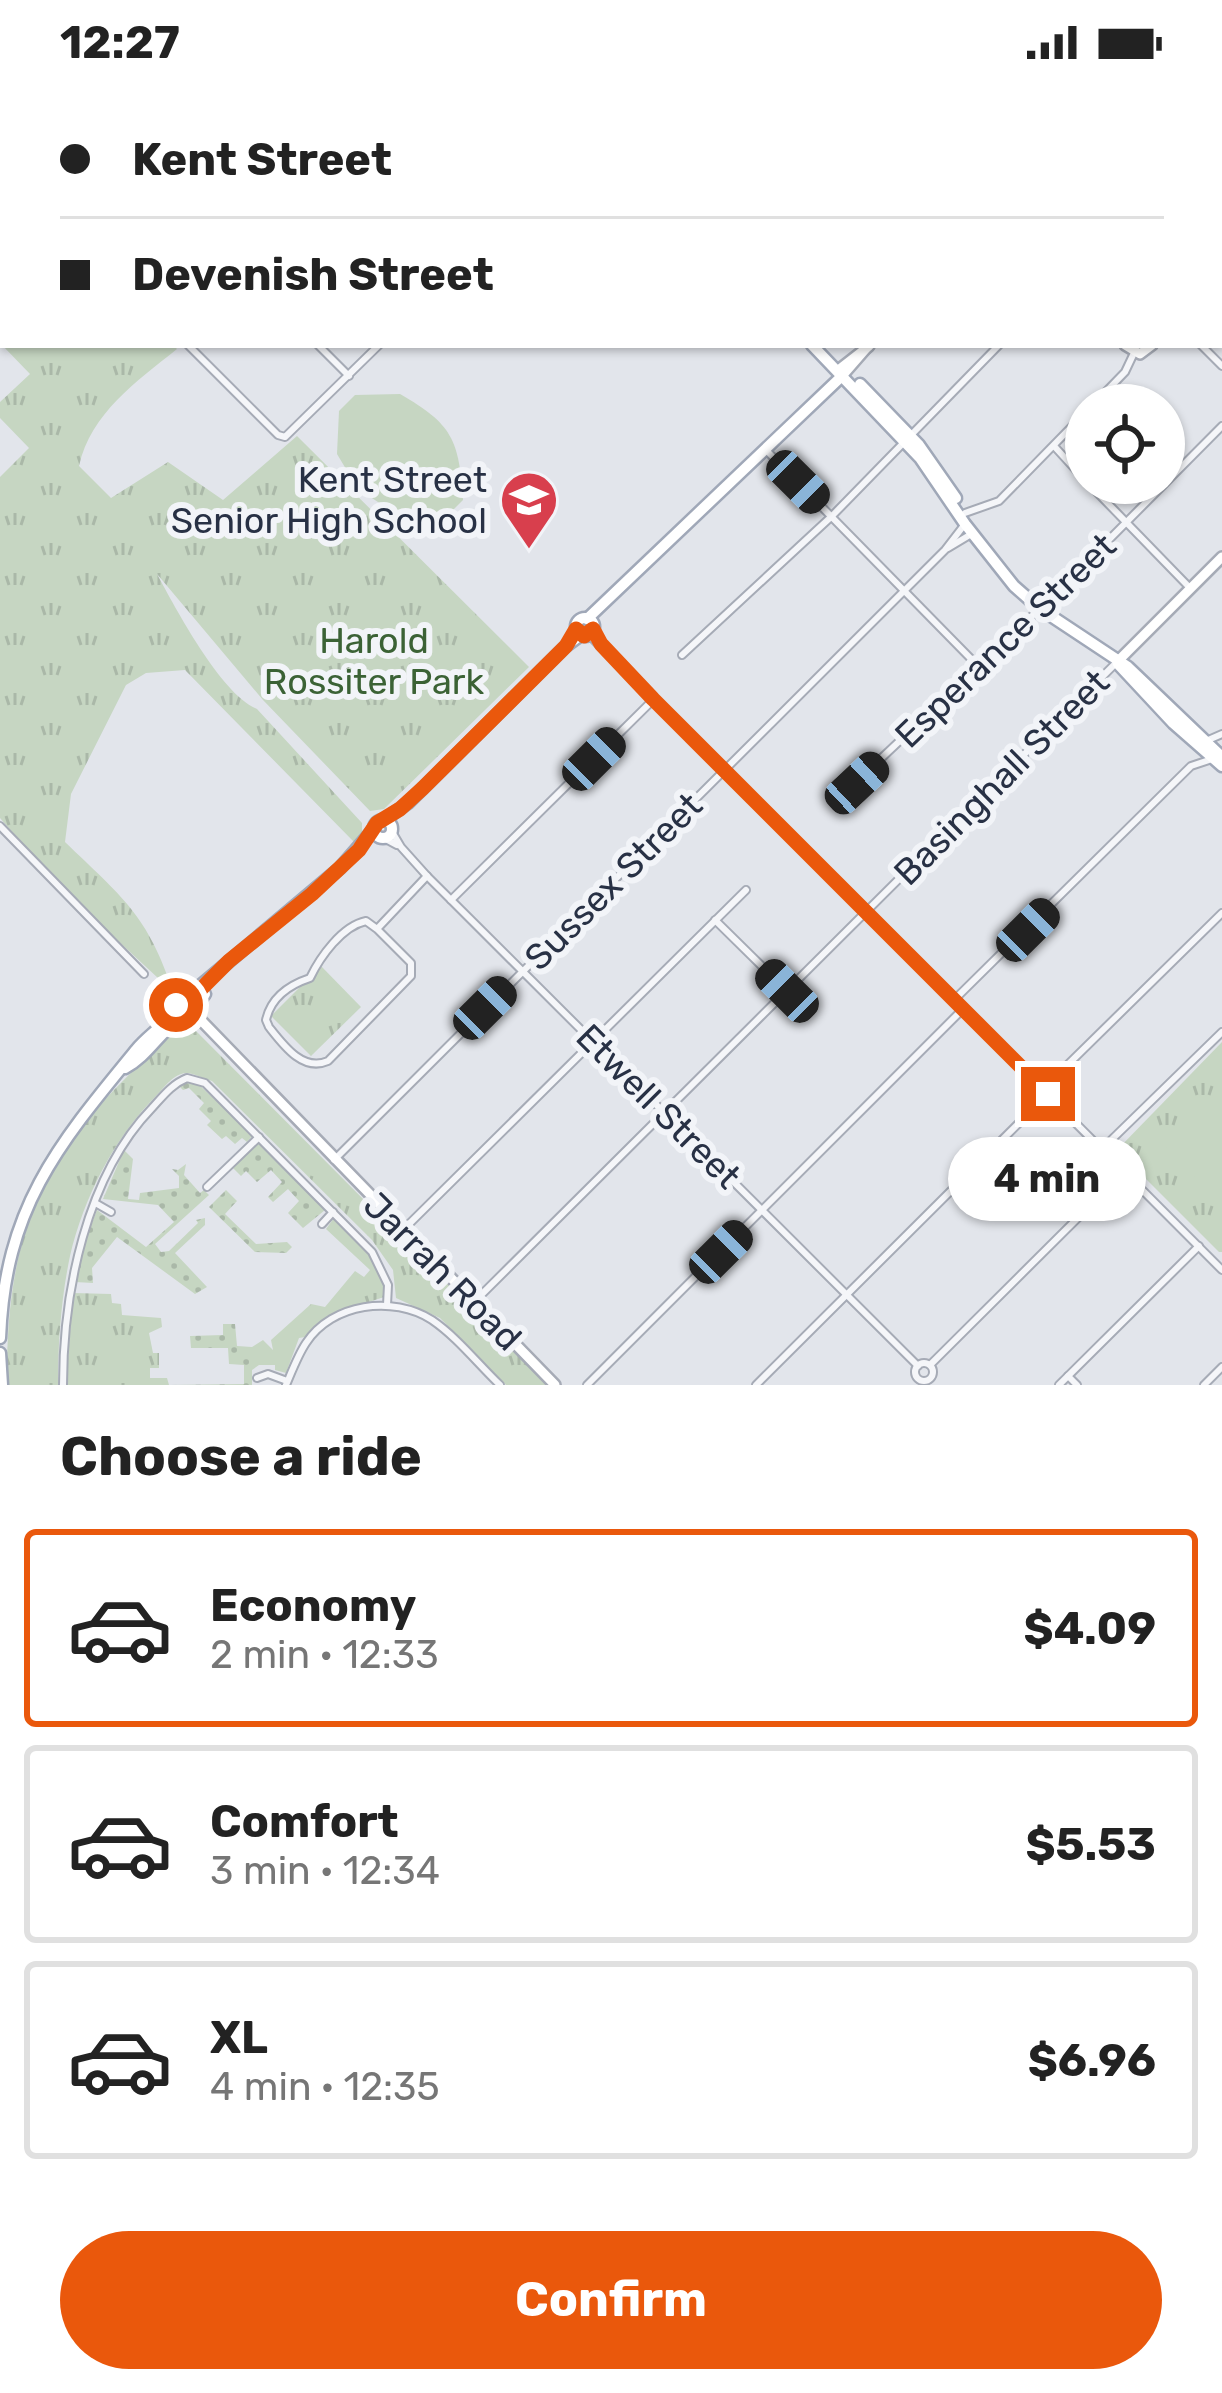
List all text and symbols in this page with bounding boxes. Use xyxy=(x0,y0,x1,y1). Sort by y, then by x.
text: 12:27 xyxy=(60,16,180,69)
text: Kent Street xyxy=(132,133,392,186)
text: Devenish Street xyxy=(132,248,494,301)
map controls xyxy=(1065,384,1185,504)
button: locate xyxy=(1065,384,1185,504)
car xyxy=(760,444,836,520)
place label: Kent Street Senior High School xyxy=(171,458,487,542)
school or university icon: Kent Street Senior High School xyxy=(498,469,560,551)
street label: Esperance Street xyxy=(886,524,1125,756)
park label: Harold Rossiter Park xyxy=(264,619,485,703)
street label: Basinghall Street xyxy=(885,661,1118,894)
car xyxy=(556,721,632,797)
car xyxy=(818,745,896,821)
street label: Sussex Street xyxy=(516,784,711,979)
car xyxy=(990,892,1066,968)
car xyxy=(749,953,825,1029)
car xyxy=(447,970,523,1046)
route start xyxy=(149,978,203,1032)
street label: Etwell Street xyxy=(568,1015,750,1197)
route end xyxy=(1021,1067,1075,1121)
callout: 4 min xyxy=(949,1136,1147,1220)
text: 4 min xyxy=(994,1156,1100,1202)
street label: Jarrah Road xyxy=(355,1183,531,1359)
car xyxy=(683,1214,759,1290)
text: Choose a ride xyxy=(60,1425,422,1489)
icon: car xyxy=(66,1574,174,1682)
text: Economy xyxy=(210,1579,416,1632)
text: $4.09 xyxy=(1024,1602,1156,1655)
text: 2 min · 12:33 xyxy=(210,1632,439,1678)
icon: car xyxy=(66,1790,174,1898)
text: Comfort xyxy=(210,1795,399,1848)
text: $5.53 xyxy=(1026,1818,1156,1871)
text: 3 min · 12:34 xyxy=(210,1848,440,1894)
icon: car xyxy=(66,2006,174,2114)
text: XL xyxy=(210,2011,268,2064)
text: $6.96 xyxy=(1028,2034,1156,2087)
text: 4 min · 12:35 xyxy=(210,2064,440,2110)
button: Confirm xyxy=(60,2231,1162,2369)

